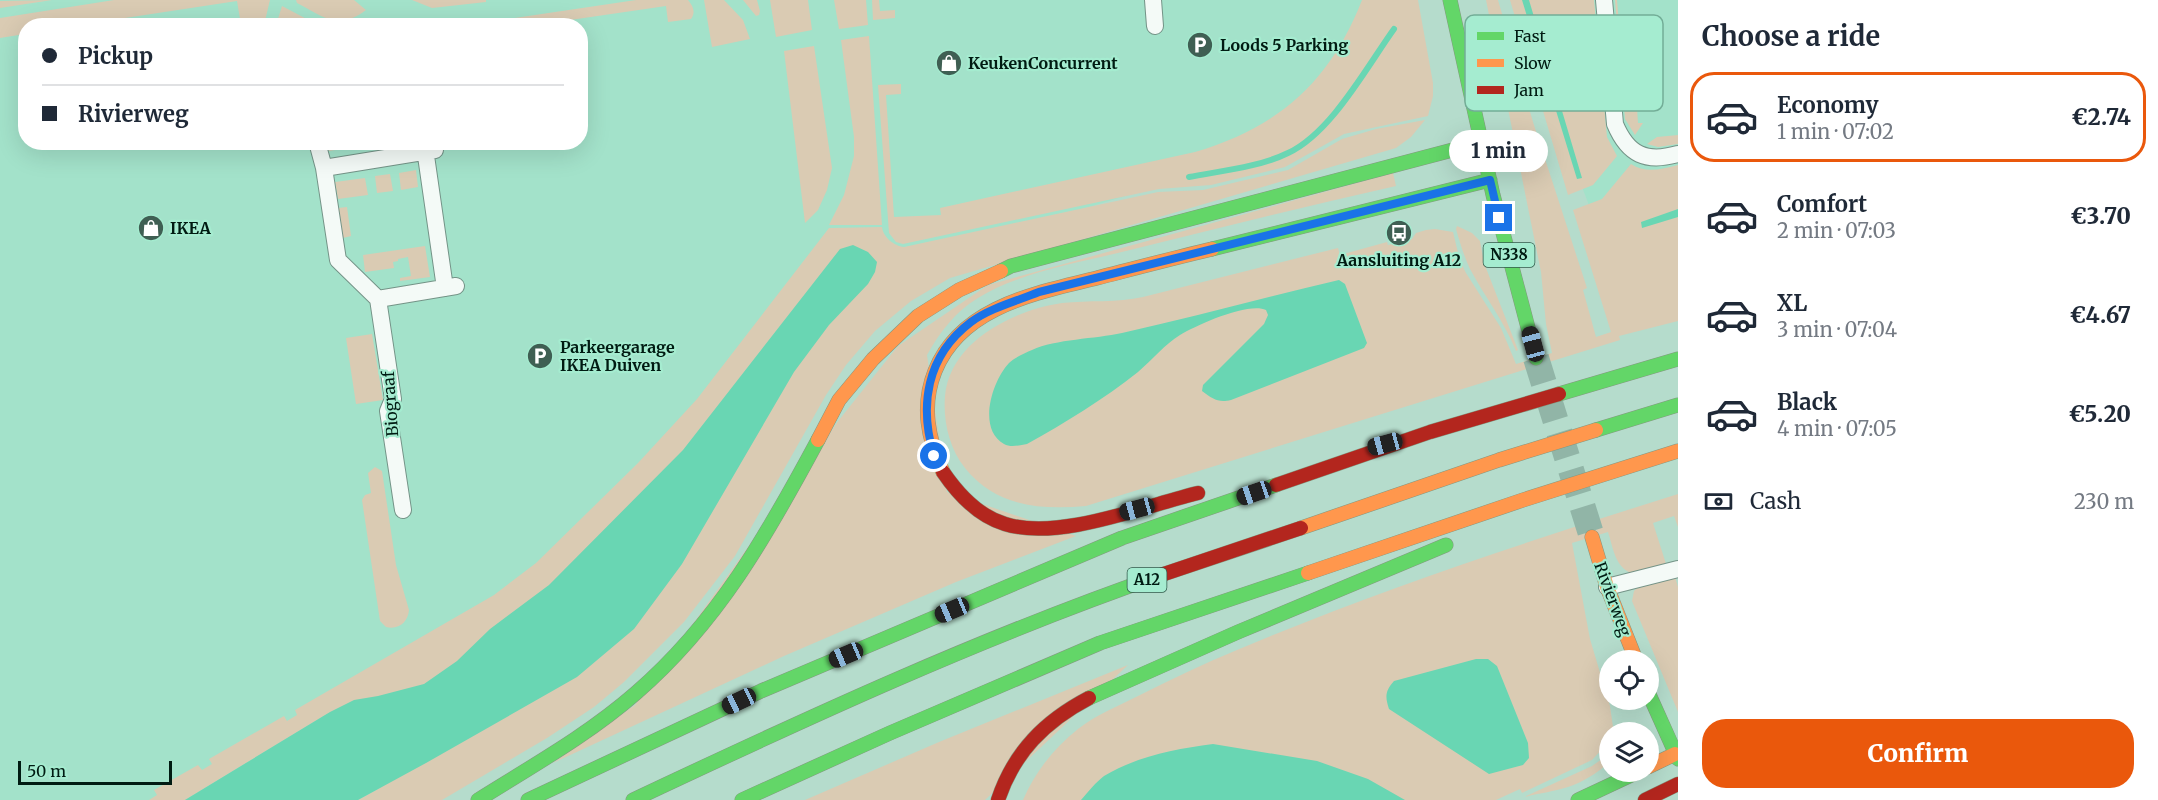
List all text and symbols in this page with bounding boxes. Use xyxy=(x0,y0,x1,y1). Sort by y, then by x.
legend xyxy=(1465,15,1663,111)
text: Choose a ride xyxy=(1702,19,1880,53)
text: Fast xyxy=(1514,26,1547,46)
parking icon: Loods 5 Parking xyxy=(1185,30,1215,60)
place label: Loods 5 Parking xyxy=(1220,35,1348,55)
text: Pickup xyxy=(78,42,153,70)
shop icon: KeukenConcurrent xyxy=(934,48,964,78)
place label: KeukenConcurrent xyxy=(968,53,1118,73)
text: Slow xyxy=(1514,53,1552,73)
text: Jam xyxy=(1513,80,1544,100)
icon: car xyxy=(1705,90,1759,144)
text: Economy xyxy=(1777,91,1878,119)
text: Rivierweg xyxy=(78,100,189,128)
text: €2.74 xyxy=(2071,103,2131,131)
text: 1 min · 07:02 xyxy=(1777,119,1894,144)
callout: 1 min xyxy=(1450,131,1549,173)
text: 1 min xyxy=(1471,138,1526,163)
icon: car xyxy=(1705,189,1759,243)
text: Comfort xyxy=(1777,190,1867,218)
text: €3.70 xyxy=(2070,202,2131,230)
route end xyxy=(1485,204,1512,231)
shop icon: IKEA xyxy=(136,213,166,243)
place label: IKEA xyxy=(170,218,211,238)
bus stop icon: Aansluiting A12 xyxy=(1384,218,1414,248)
text: 2 min · 07:03 xyxy=(1777,218,1896,243)
road number: N338 xyxy=(1484,243,1534,267)
place label: Aansluiting A12 xyxy=(1336,250,1461,270)
icon: car xyxy=(1705,288,1759,342)
text: XL xyxy=(1777,289,1807,317)
text: €4.67 xyxy=(2069,301,2131,329)
text: 3 min · 07:04 xyxy=(1777,317,1897,342)
car xyxy=(1520,324,1546,364)
place label: Parkeergarage IKEA Duiven xyxy=(560,337,675,375)
parking icon: Parkeergarage IKEA Duiven xyxy=(525,341,555,371)
street label: Biograaf xyxy=(378,370,402,437)
icon: car xyxy=(1705,387,1759,441)
text: Black xyxy=(1777,388,1837,416)
text: €5.20 xyxy=(2068,400,2131,428)
text: 4 min · 07:05 xyxy=(1777,416,1897,441)
car xyxy=(1365,431,1405,457)
route start xyxy=(920,442,947,469)
car xyxy=(1234,479,1274,507)
icon: cash xyxy=(1702,485,1735,518)
text: Cash xyxy=(1750,487,1801,515)
text: 230 m xyxy=(2074,489,2134,514)
car xyxy=(1117,496,1157,522)
street label: Rivierweg xyxy=(1590,559,1636,639)
road number: A12 xyxy=(1128,568,1166,592)
car xyxy=(932,595,972,625)
car xyxy=(826,640,866,670)
map controls xyxy=(1599,650,1659,782)
button: locate xyxy=(1599,650,1659,710)
car xyxy=(719,685,759,717)
button: Confirm xyxy=(1702,719,2134,788)
button: layers xyxy=(1599,722,1659,782)
scale bar xyxy=(18,758,172,786)
text: 50 m xyxy=(27,761,66,781)

